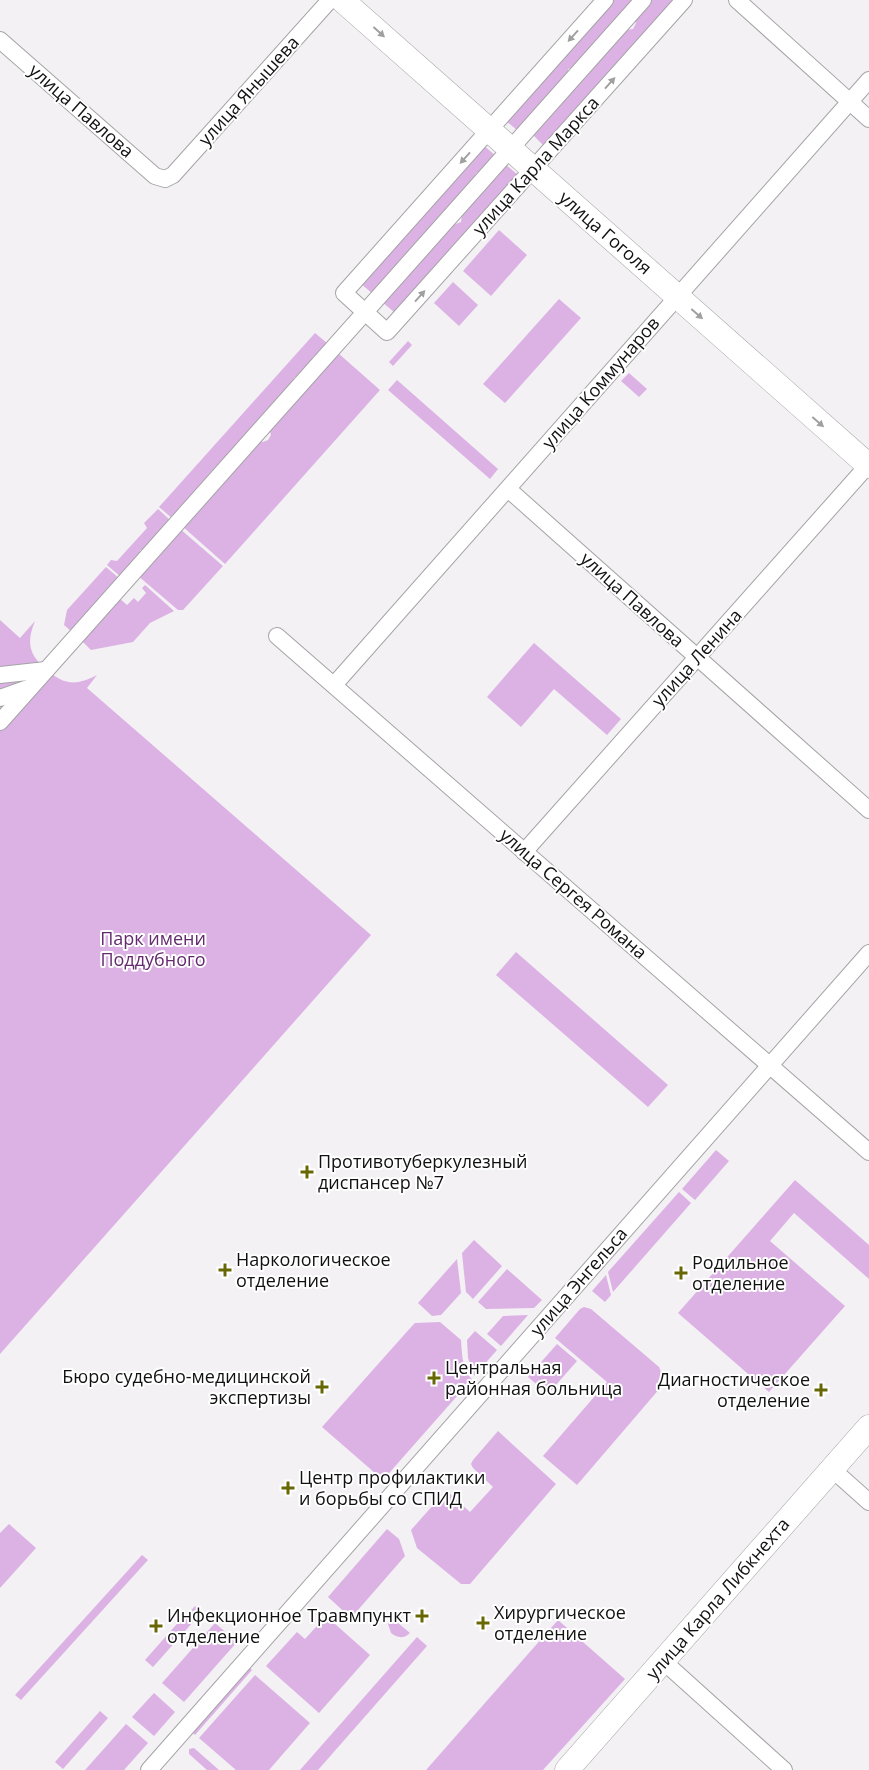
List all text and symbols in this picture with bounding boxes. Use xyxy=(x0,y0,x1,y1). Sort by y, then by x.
one-way arrow xyxy=(372,27,385,38)
street label: улица Янышева xyxy=(193,30,304,150)
one-way arrow xyxy=(567,30,579,42)
street label: улица Павлова xyxy=(24,58,139,162)
one-way arrow xyxy=(604,77,615,90)
street label: улица Карла Маркса xyxy=(467,91,604,240)
one-way arrow xyxy=(459,151,471,163)
street label: улица Гоголя xyxy=(554,185,657,279)
one-way arrow xyxy=(414,290,426,302)
one-way arrow xyxy=(690,308,702,320)
street label: улица Коммунаров xyxy=(536,311,664,453)
one-way arrow xyxy=(812,416,824,428)
street label: улица Павлова xyxy=(576,546,690,652)
street label: улица Ленина xyxy=(646,603,747,711)
street label: улица Сергея Романа xyxy=(495,823,652,964)
park label: Парк имени Поддубного xyxy=(100,926,206,971)
place label: Противотуберкулезный диспансер №7 xyxy=(318,1149,527,1194)
marker: Противотуберкулезный диспансер №7 xyxy=(300,1165,314,1179)
street label: улица Энгельса xyxy=(524,1222,632,1341)
place label: Наркологическое отделение xyxy=(236,1247,391,1292)
place label: Родильное отделение xyxy=(692,1250,789,1295)
marker: Наркологическое отделение xyxy=(218,1263,232,1277)
marker: Родильное отделение xyxy=(674,1266,688,1280)
place label: Центральная районная больница xyxy=(445,1355,622,1400)
place label: Бюро судебно-медицинской экспертизы xyxy=(62,1364,311,1409)
place label: Диагностическое отделение xyxy=(658,1367,810,1412)
marker: Центральная районная больница xyxy=(427,1371,441,1385)
marker: Бюро судебно-медицинской экспертизы xyxy=(315,1380,329,1394)
marker: Диагностическое отделение xyxy=(814,1383,828,1397)
place label: Центр профилактики и борьбы со СПИД xyxy=(299,1465,486,1510)
marker: Центр профилактики и борьбы со СПИД xyxy=(281,1481,295,1495)
street label: улица Карла Либкнехта xyxy=(640,1512,794,1684)
place label: Хирургическое отделение xyxy=(494,1600,626,1645)
place label: Инфекционное отделение xyxy=(167,1603,302,1648)
place label: Травмпункт xyxy=(307,1603,412,1627)
marker: Травмпункт xyxy=(415,1609,429,1623)
marker: Хирургическое отделение xyxy=(476,1616,490,1630)
marker: Инфекционное отделение xyxy=(149,1619,163,1633)

